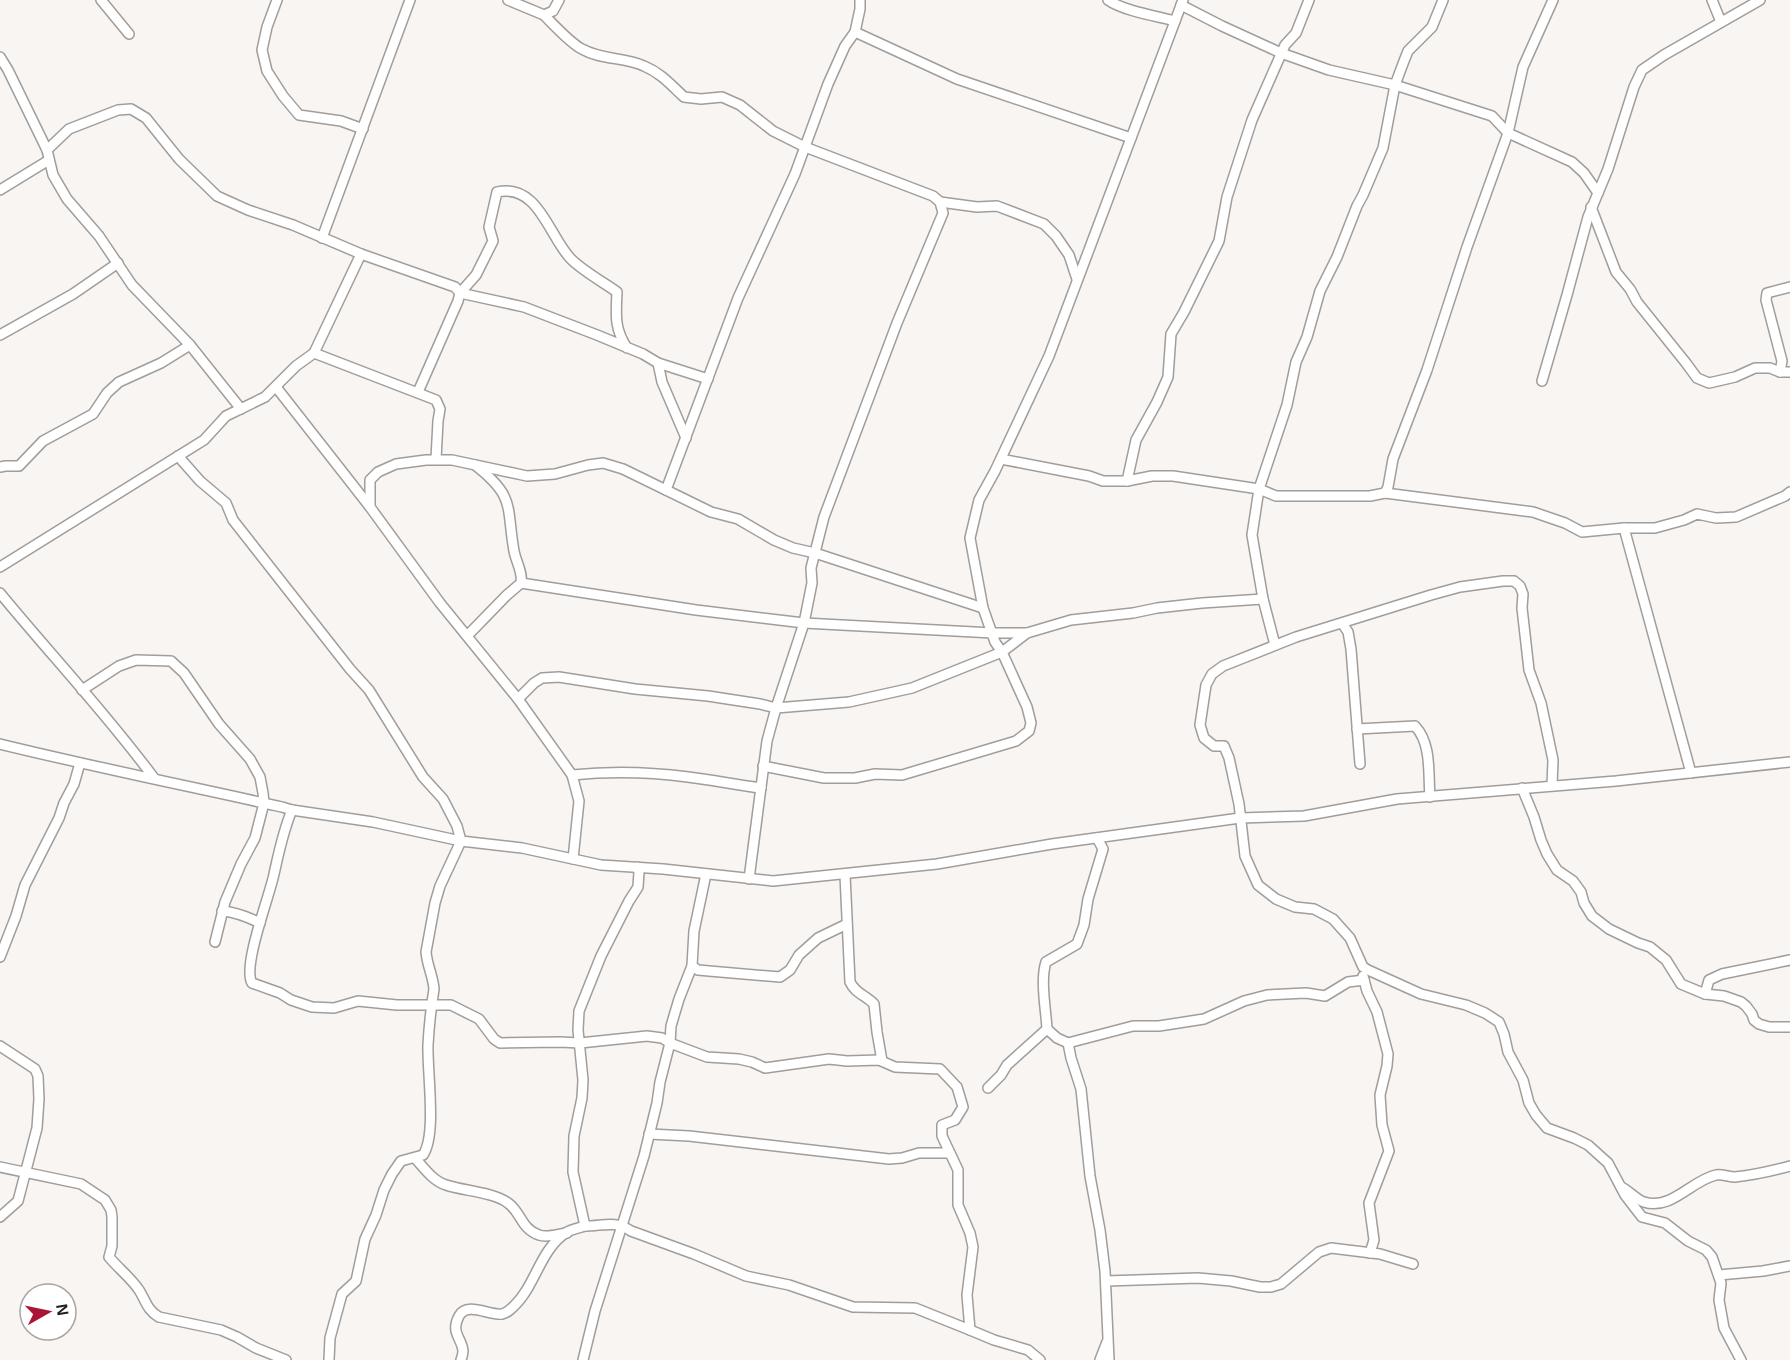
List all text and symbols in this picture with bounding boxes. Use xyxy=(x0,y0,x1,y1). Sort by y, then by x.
north arrow xyxy=(18,1282,78,1342)
text: N xyxy=(53,1303,72,1317)

